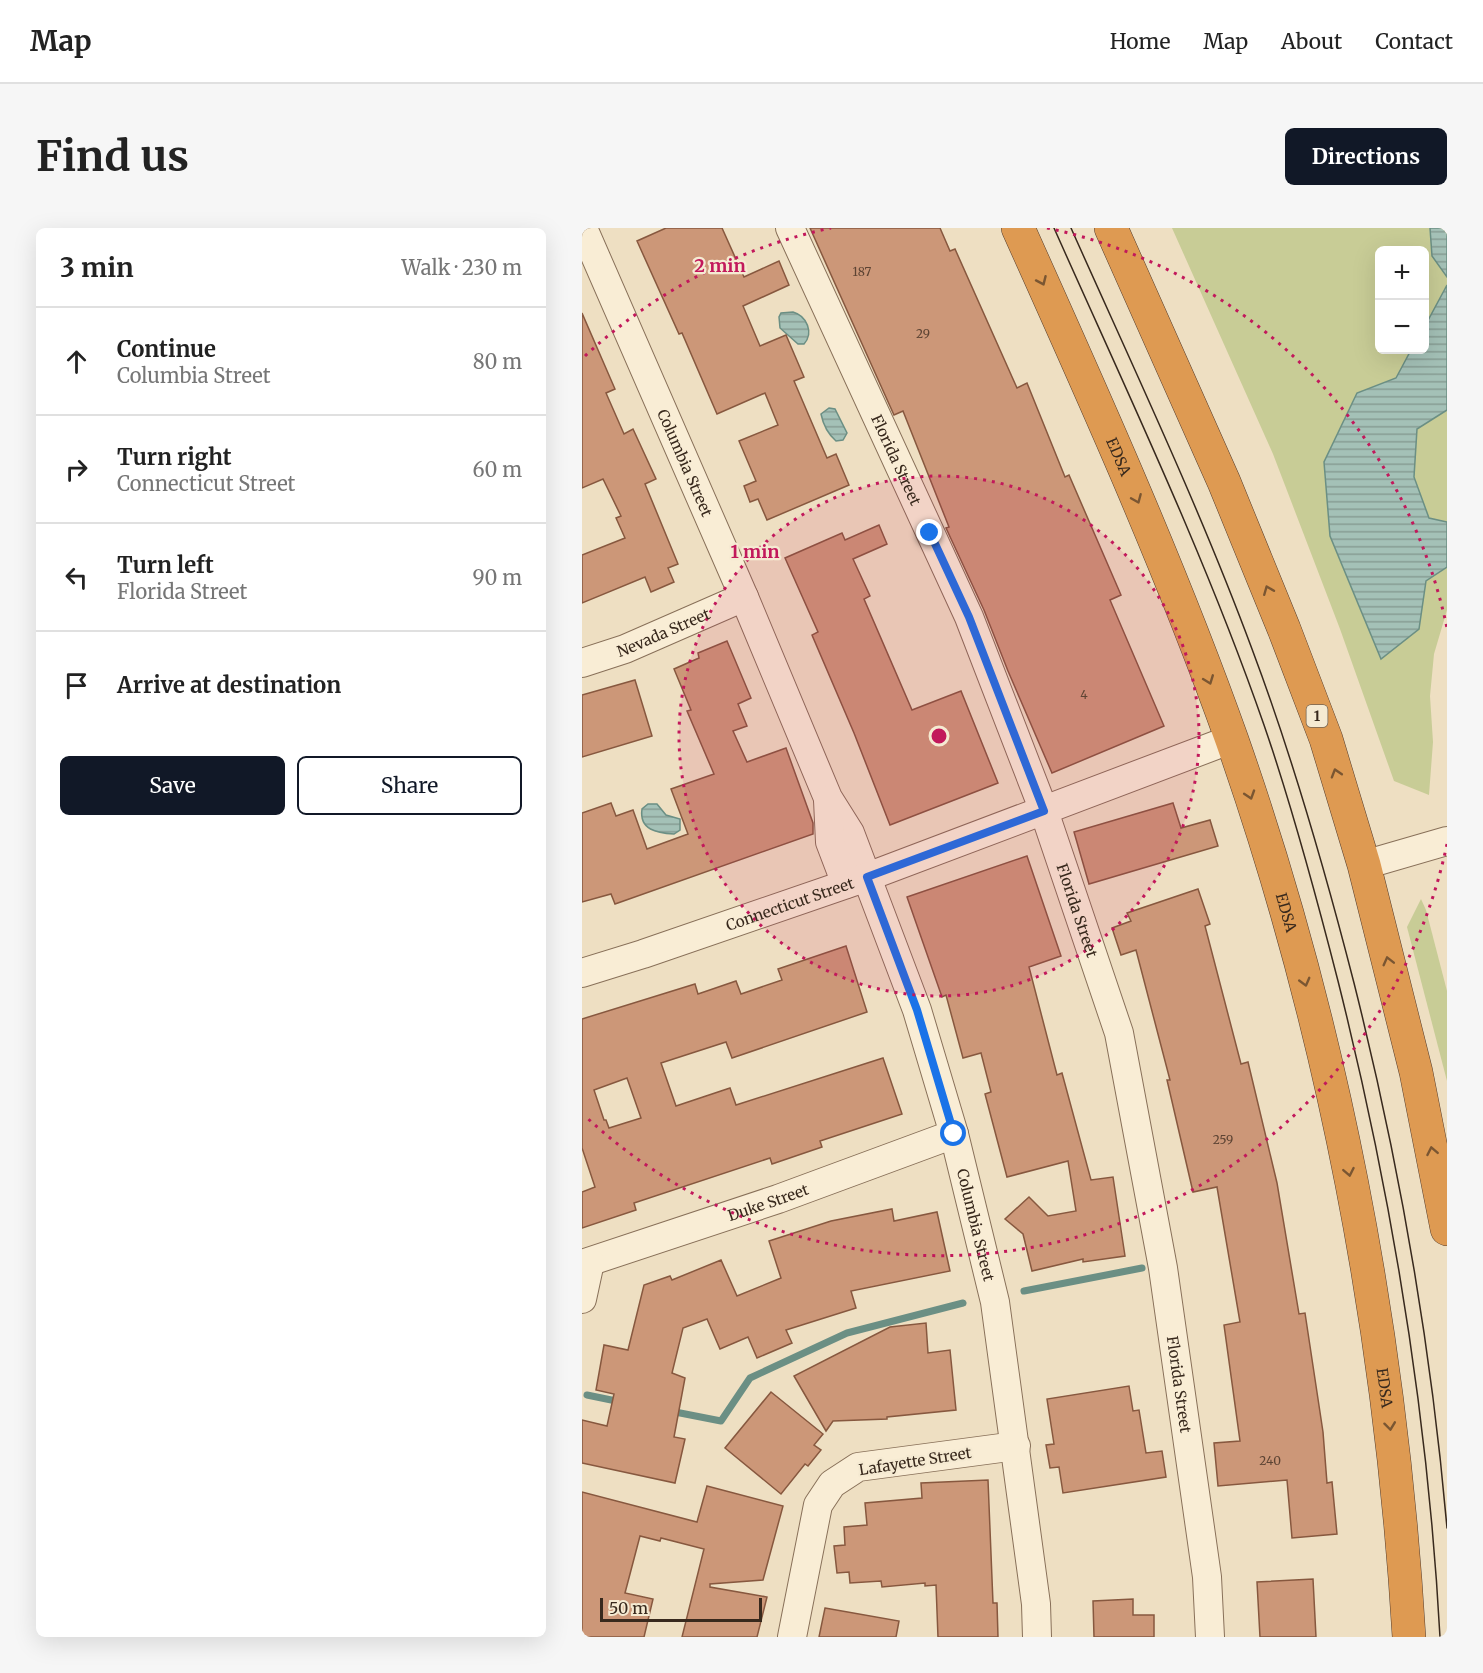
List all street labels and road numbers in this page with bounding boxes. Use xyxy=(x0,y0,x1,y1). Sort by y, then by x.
street label: Columbia Street xyxy=(654,406,717,519)
street label: Florida Street xyxy=(868,411,926,508)
street label: EDSA xyxy=(1103,434,1136,479)
street label: Nevada Street xyxy=(614,604,713,661)
road number: 1 xyxy=(1306,705,1328,727)
street label: Florida Street xyxy=(1053,861,1102,960)
street label: Connecticut Street xyxy=(723,873,856,934)
street label: EDSA xyxy=(1272,890,1302,935)
street label: Columbia Street xyxy=(953,1167,999,1283)
street label: Duke Street xyxy=(725,1179,811,1225)
street label: Florida Street xyxy=(1163,1334,1196,1434)
street label: EDSA xyxy=(1373,1367,1397,1409)
street label: Lafayette Street xyxy=(857,1443,973,1479)

